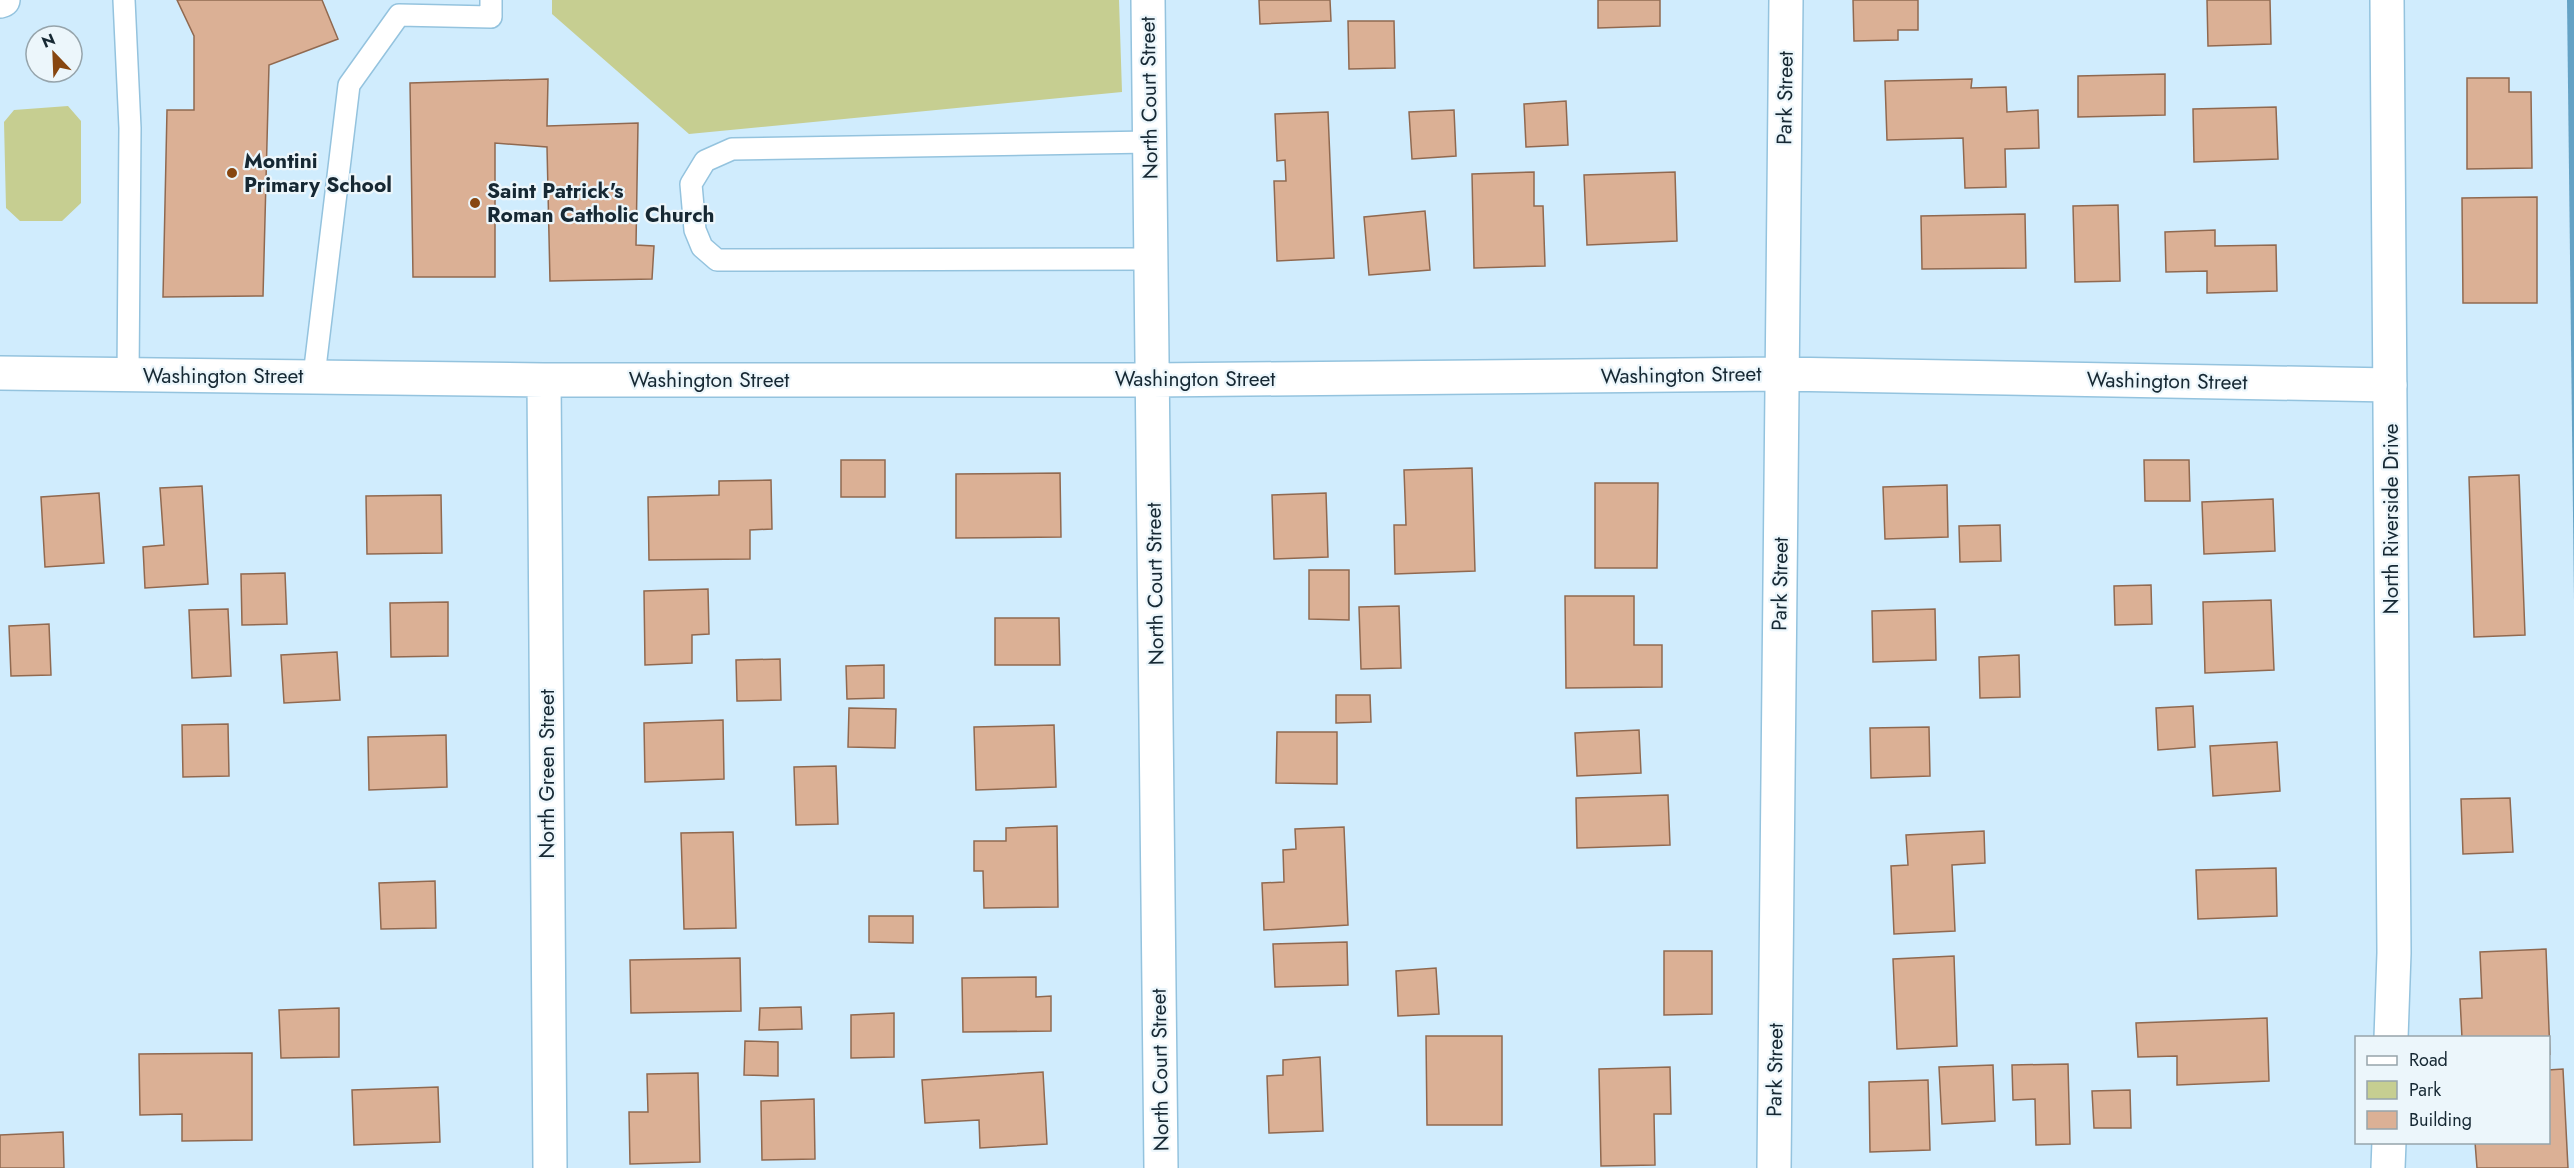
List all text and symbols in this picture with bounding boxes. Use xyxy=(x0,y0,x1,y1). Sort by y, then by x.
street label: North Court Street xyxy=(1133,16,1165,180)
north arrow xyxy=(24,24,84,84)
text: N xyxy=(38,28,59,54)
street label: Park Street xyxy=(1769,51,1801,145)
place label: Montini Primary School xyxy=(244,146,392,200)
marker: Montini Primary School xyxy=(225,166,239,180)
place label: Saint Patrick's Roman Catholic Church xyxy=(487,176,714,230)
marker: Saint Patrick's Roman Catholic Church xyxy=(468,196,482,210)
street label: Washington Street xyxy=(1600,359,1762,391)
street label: Washington Street xyxy=(143,361,303,391)
street label: Washington Street xyxy=(1115,364,1275,394)
street label: Washington Street xyxy=(629,365,789,395)
street label: Washington Street xyxy=(2086,365,2248,397)
street label: North Riverside Drive xyxy=(2376,423,2406,615)
street label: North Court Street xyxy=(1139,502,1171,666)
street label: Park Street xyxy=(1764,537,1796,631)
street label: North Green Street xyxy=(532,689,562,859)
street label: North Court Street xyxy=(1144,988,1176,1152)
street label: Park Street xyxy=(1759,1023,1791,1117)
legend xyxy=(2355,1036,2550,1144)
text: Road xyxy=(2409,1047,2448,1073)
text: Park xyxy=(2409,1077,2441,1103)
text: Building xyxy=(2409,1107,2472,1133)

